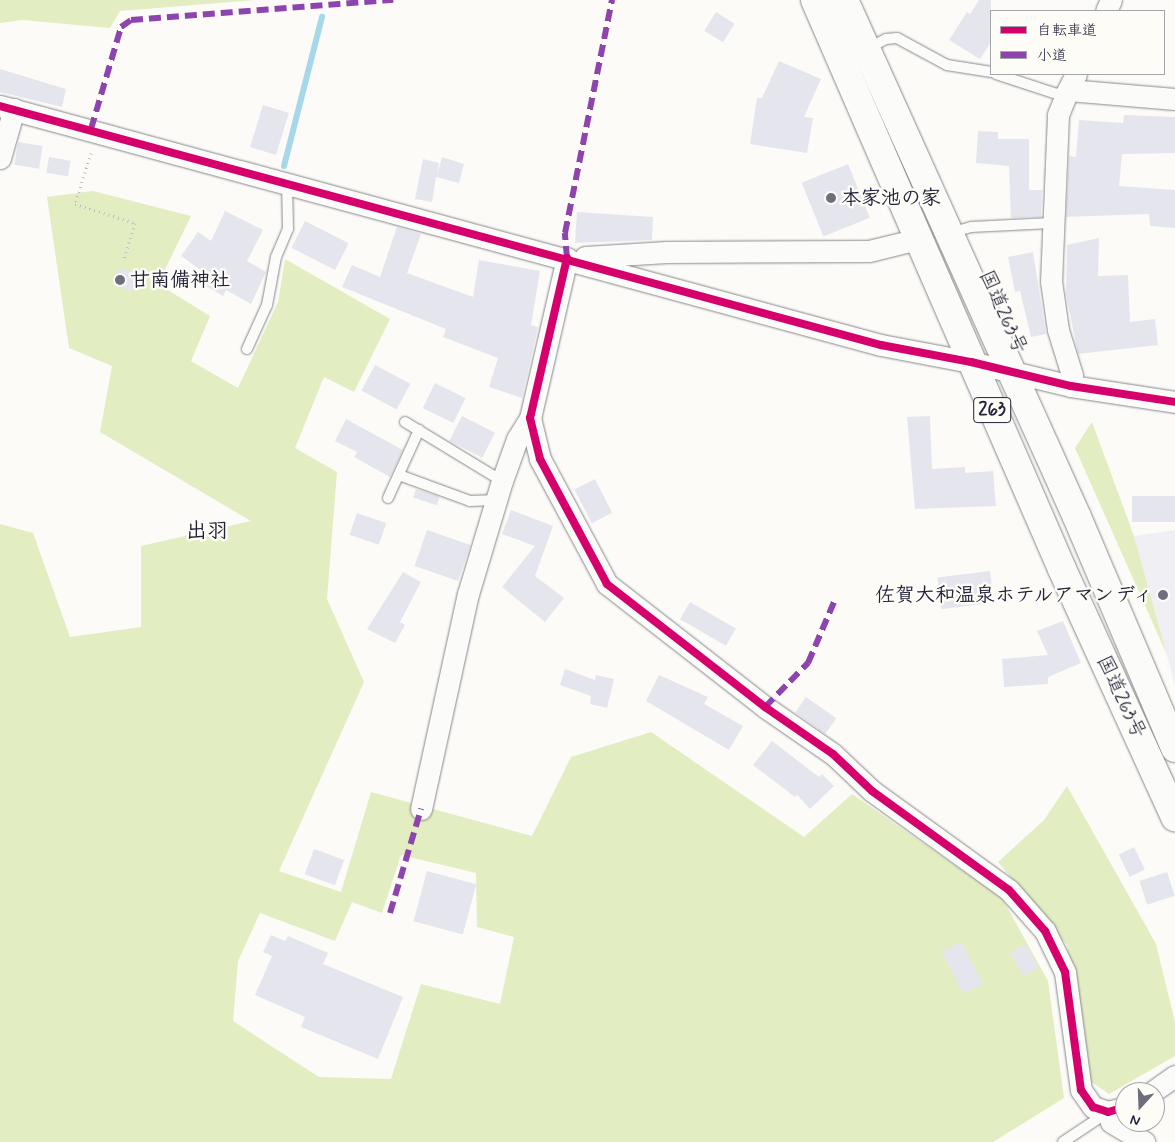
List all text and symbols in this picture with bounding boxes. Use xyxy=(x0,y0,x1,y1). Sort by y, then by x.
legend xyxy=(990,10,1165,75)
text: 自転車道 xyxy=(1037,21,1097,41)
text: 小道 xyxy=(1037,46,1067,66)
place label: 本家池の家 xyxy=(841,186,941,210)
marker: 本家池の家 xyxy=(825,192,837,204)
street label: 国道263号 xyxy=(974,266,1032,358)
place label: 甘南備神社 xyxy=(130,268,230,292)
marker: 甘南備神社 xyxy=(114,274,126,286)
road number: 263 xyxy=(972,394,1012,426)
district label: 出羽 xyxy=(186,518,228,544)
place label: 佐賀大和温泉ホテルアマンディ xyxy=(873,583,1153,607)
marker: 佐賀大和温泉ホテルアマンディ xyxy=(1157,589,1169,601)
street label: 国道263号 xyxy=(1091,652,1151,742)
north arrow xyxy=(1115,1082,1165,1132)
text: N xyxy=(1128,1110,1143,1130)

